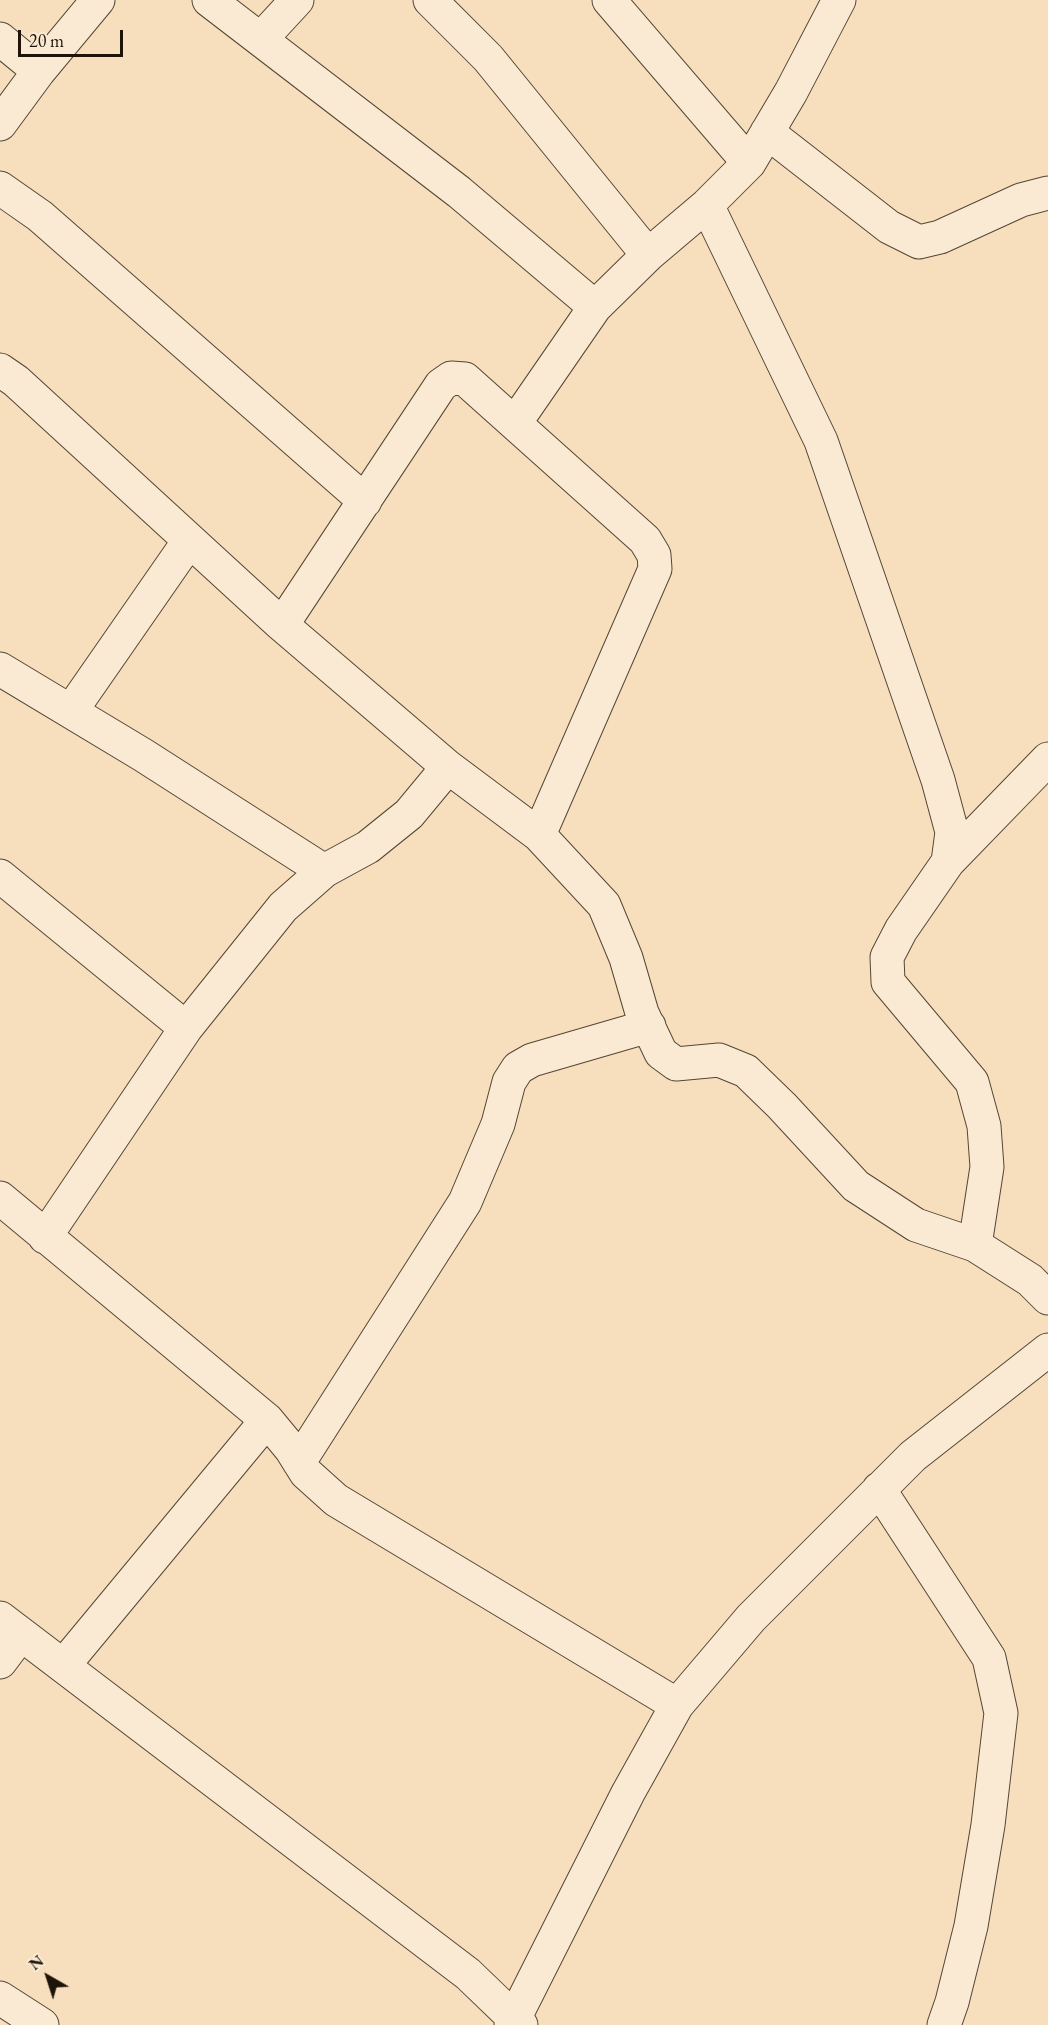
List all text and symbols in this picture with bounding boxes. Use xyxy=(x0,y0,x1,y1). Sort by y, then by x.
scale bar xyxy=(21,18,126,56)
text: 20 m xyxy=(29,29,64,52)
north arrow xyxy=(18,1947,78,2007)
text: N xyxy=(25,1950,48,1975)

